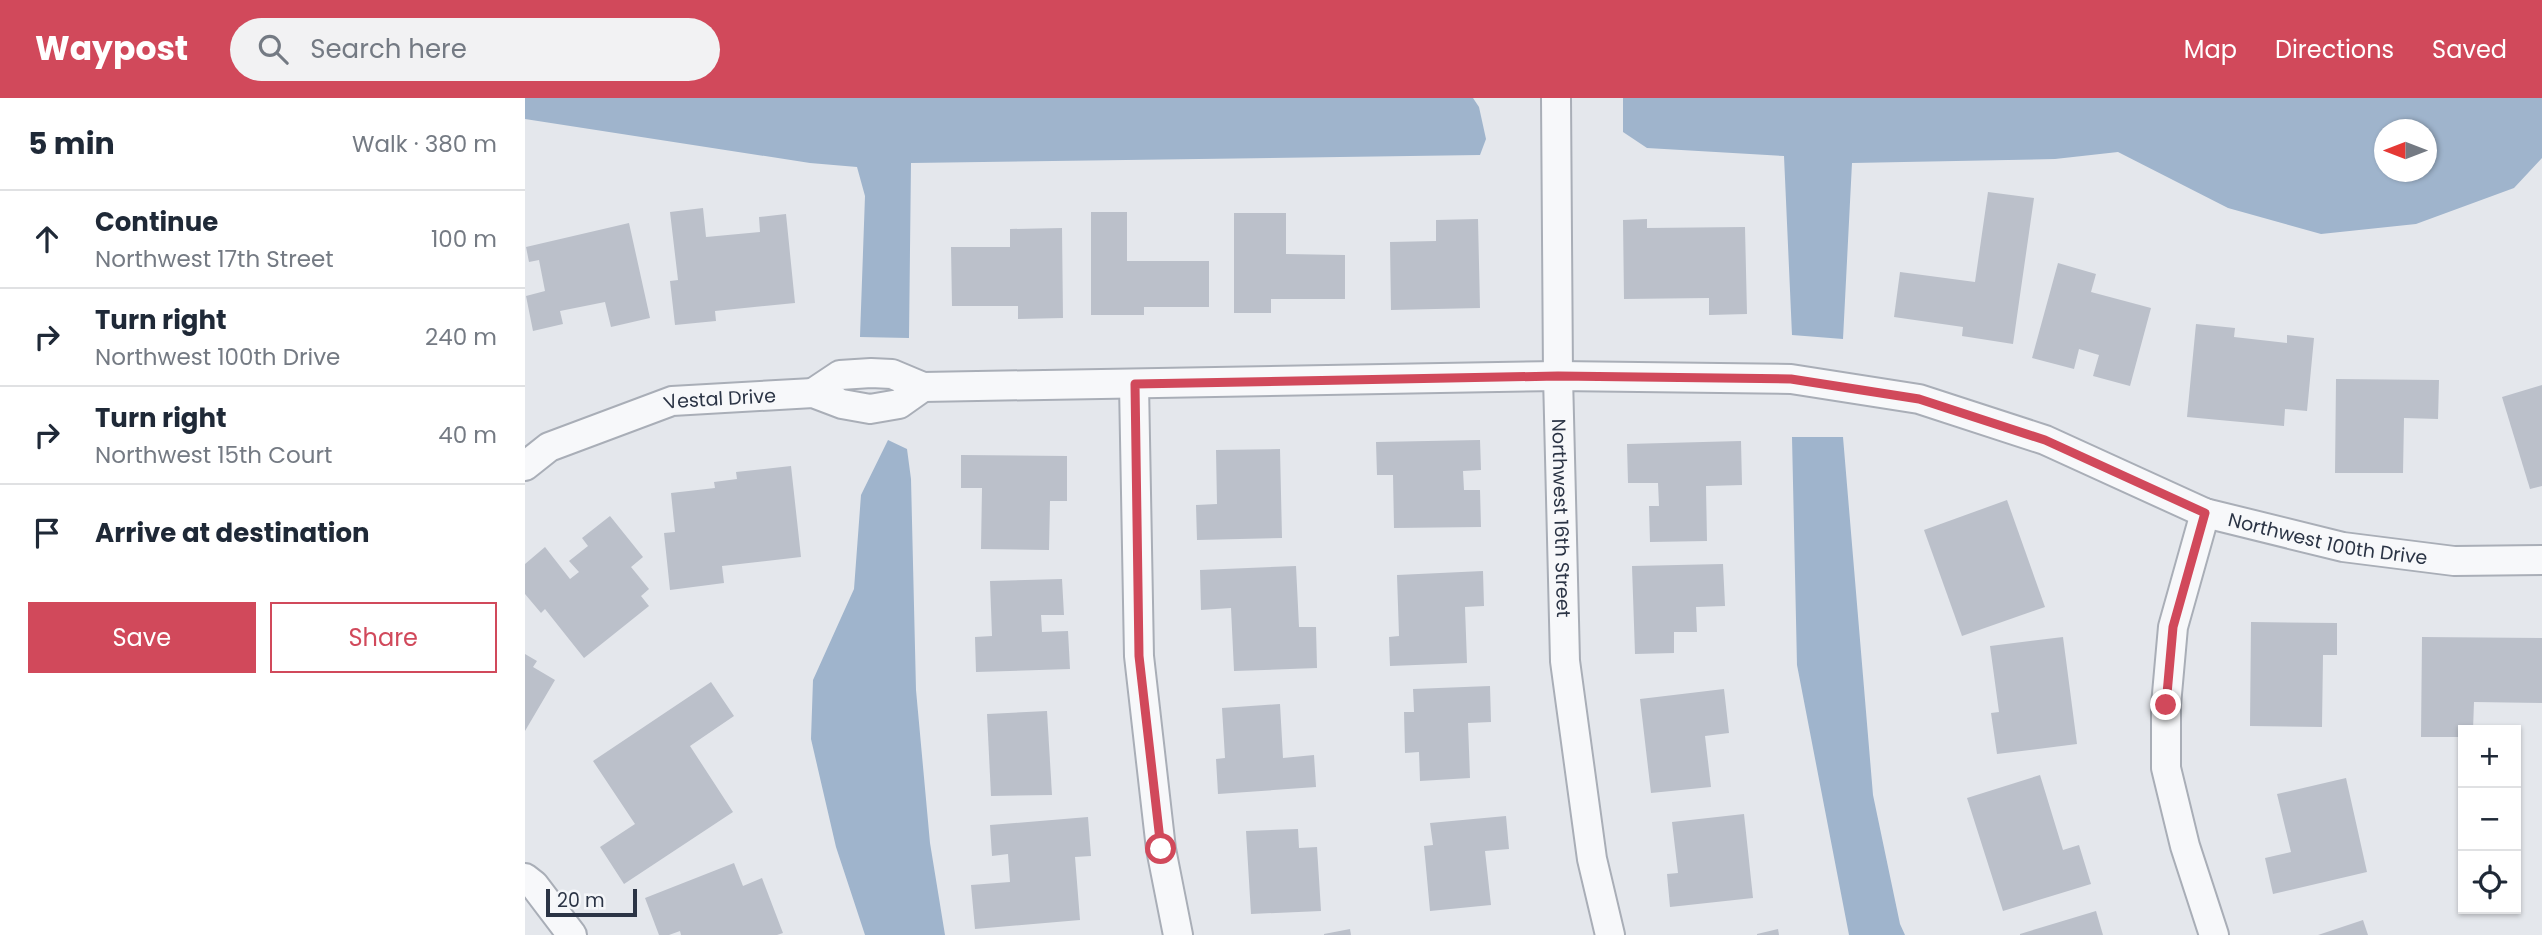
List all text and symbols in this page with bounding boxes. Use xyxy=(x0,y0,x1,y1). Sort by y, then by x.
search box xyxy=(230,18,720,81)
text: Waypost xyxy=(35,25,188,72)
icon: search xyxy=(254,30,292,68)
text: Search here xyxy=(310,31,467,67)
text: Map xyxy=(2184,33,2237,66)
text: Directions xyxy=(2275,33,2394,66)
text: Saved xyxy=(2432,33,2507,66)
north arrow xyxy=(2374,119,2437,182)
text: 5 min xyxy=(28,122,115,165)
text: Walk · 380 m xyxy=(352,128,497,160)
text: Continue xyxy=(95,204,218,240)
icon: ahead xyxy=(28,220,66,258)
text: 100 m xyxy=(431,223,497,255)
text: Northwest 17th Street xyxy=(95,243,334,275)
text: Turn right xyxy=(95,302,227,338)
icon: right xyxy=(28,318,66,356)
text: 240 m xyxy=(425,321,497,353)
text: Northwest 100th Drive xyxy=(95,341,340,373)
street label: Vestal Drive xyxy=(660,382,777,416)
text: Turn right xyxy=(95,400,227,436)
icon: right xyxy=(28,416,66,454)
street label: Northwest 16th Street xyxy=(1546,418,1577,618)
text: 40 m xyxy=(438,419,497,451)
text: Northwest 15th Court xyxy=(95,439,332,471)
street label: Northwest 100th Drive xyxy=(2225,506,2429,571)
icon: arrive xyxy=(28,514,66,552)
text: Arrive at destination xyxy=(95,515,370,551)
button: Save xyxy=(28,602,256,673)
button: Share xyxy=(270,602,497,673)
route end xyxy=(2150,689,2181,720)
map controls xyxy=(2458,725,2521,914)
button: + xyxy=(2458,725,2521,788)
button: − xyxy=(2458,788,2521,851)
route start xyxy=(1145,833,1176,864)
button: locate xyxy=(2458,851,2521,914)
scale bar xyxy=(546,886,637,918)
text: 20 m xyxy=(557,887,605,914)

